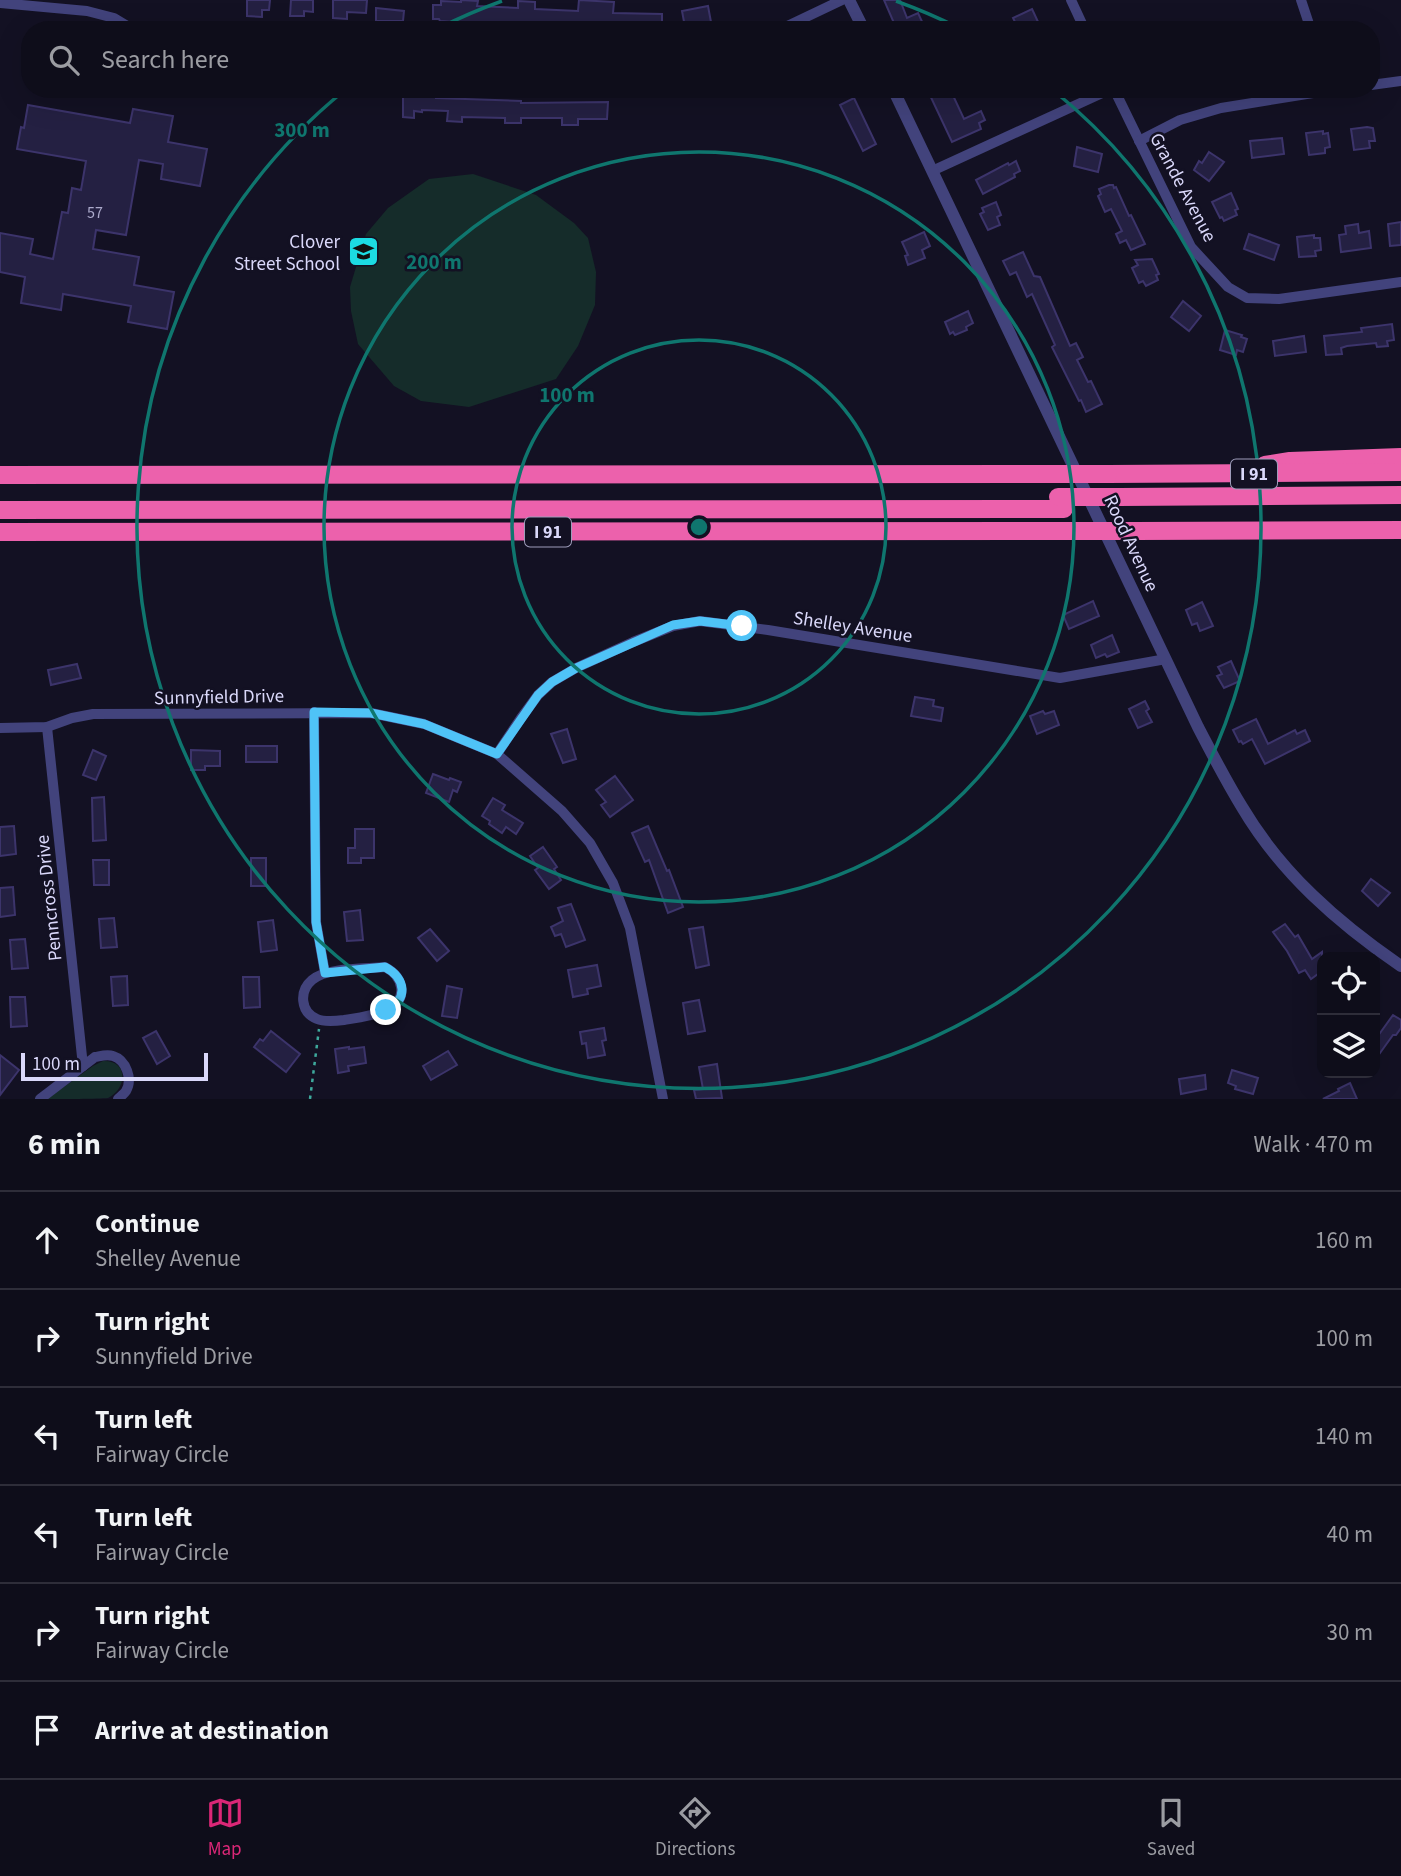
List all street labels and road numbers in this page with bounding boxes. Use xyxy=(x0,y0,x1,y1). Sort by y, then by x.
street label: Grande Avenue xyxy=(1143,128,1223,247)
road number: I 91 xyxy=(1231,460,1277,488)
street label: Rood Avenue xyxy=(1096,491,1165,597)
road number: I 91 xyxy=(525,518,571,546)
street label: Shelley Avenue xyxy=(791,605,914,650)
street label: Sunnyfield Drive xyxy=(154,683,284,712)
street label: Penncross Drive xyxy=(29,833,70,962)

